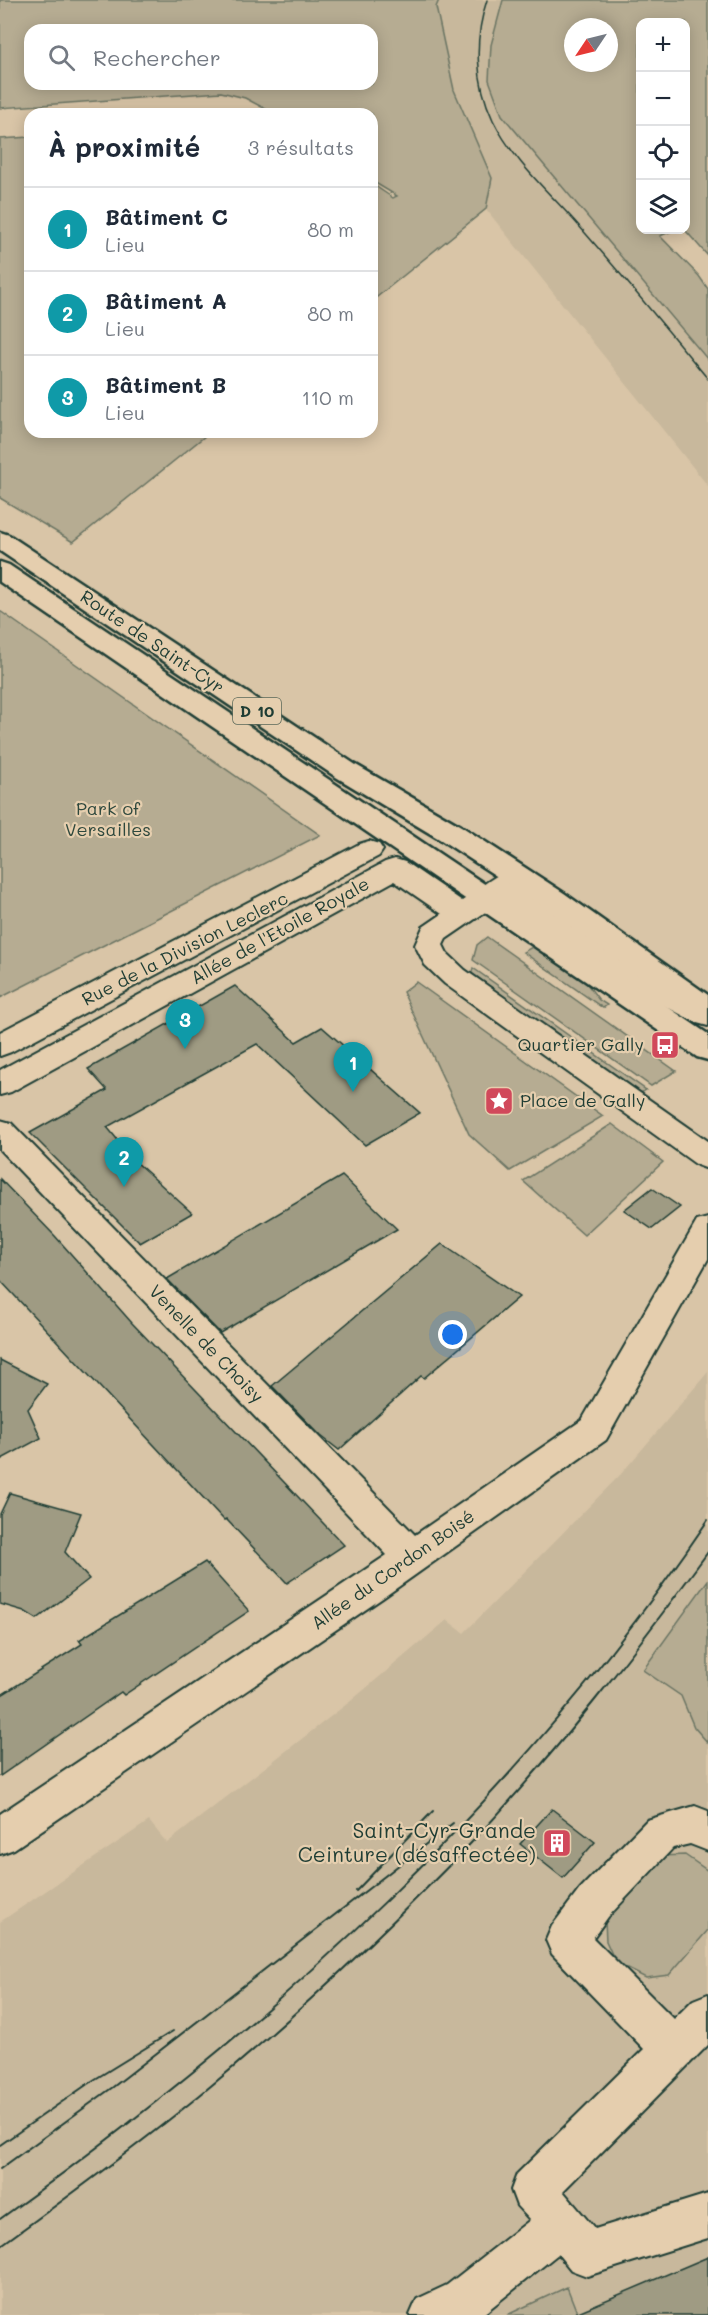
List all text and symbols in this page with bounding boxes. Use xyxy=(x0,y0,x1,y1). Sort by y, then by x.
north arrow xyxy=(564,18,618,72)
map controls xyxy=(636,18,690,234)
button: + xyxy=(636,18,690,72)
search box xyxy=(24,24,378,90)
icon: search xyxy=(45,41,78,74)
text: Rechercher xyxy=(93,43,221,72)
button: − xyxy=(636,72,690,126)
button: locate xyxy=(636,126,690,180)
text: À proximité xyxy=(48,130,200,164)
text: 3 résultats xyxy=(248,134,354,160)
button: layers xyxy=(636,180,690,234)
text: Bâtiment C xyxy=(105,202,228,231)
text: 1 xyxy=(63,216,72,242)
text: 80 m xyxy=(307,216,354,242)
text: Lieu xyxy=(105,231,145,257)
text: Bâtiment A xyxy=(105,286,227,315)
text: 2 xyxy=(62,300,73,326)
text: 80 m xyxy=(307,300,354,326)
text: Lieu xyxy=(105,315,145,341)
text: Bâtiment B xyxy=(105,370,226,399)
text: 3 xyxy=(62,384,74,410)
text: 110 m xyxy=(301,384,354,410)
text: Lieu xyxy=(105,399,145,425)
street label: Route de Saint-Cyr xyxy=(76,584,229,698)
road number: D 10 xyxy=(233,698,281,724)
park label: Park of Versailles xyxy=(65,796,151,841)
street label: Allée de l'Etoile Royale xyxy=(186,871,373,989)
street label: Rue de la Division Leclerc xyxy=(77,886,292,1011)
pin: 3 xyxy=(166,1000,204,1049)
bus stop icon: Quartier Gally xyxy=(649,1029,681,1061)
place label: Quartier Gally xyxy=(517,1032,644,1056)
pin: 1 xyxy=(334,1042,372,1092)
place icon: Place de Gally xyxy=(483,1085,515,1117)
place label: Place de Gally xyxy=(520,1088,646,1112)
pin: 2 xyxy=(104,1138,144,1187)
street label: Venelle de Choisy xyxy=(144,1279,269,1408)
your location xyxy=(438,1320,467,1349)
street label: Allée du Cordon Boisé xyxy=(306,1504,479,1635)
place label: Saint-Cyr-Grande Ceinture (désaffectée) xyxy=(298,1816,536,1867)
building icon: Saint-Cyr-Grande Ceinture (désaffectée) xyxy=(541,1827,573,1859)

